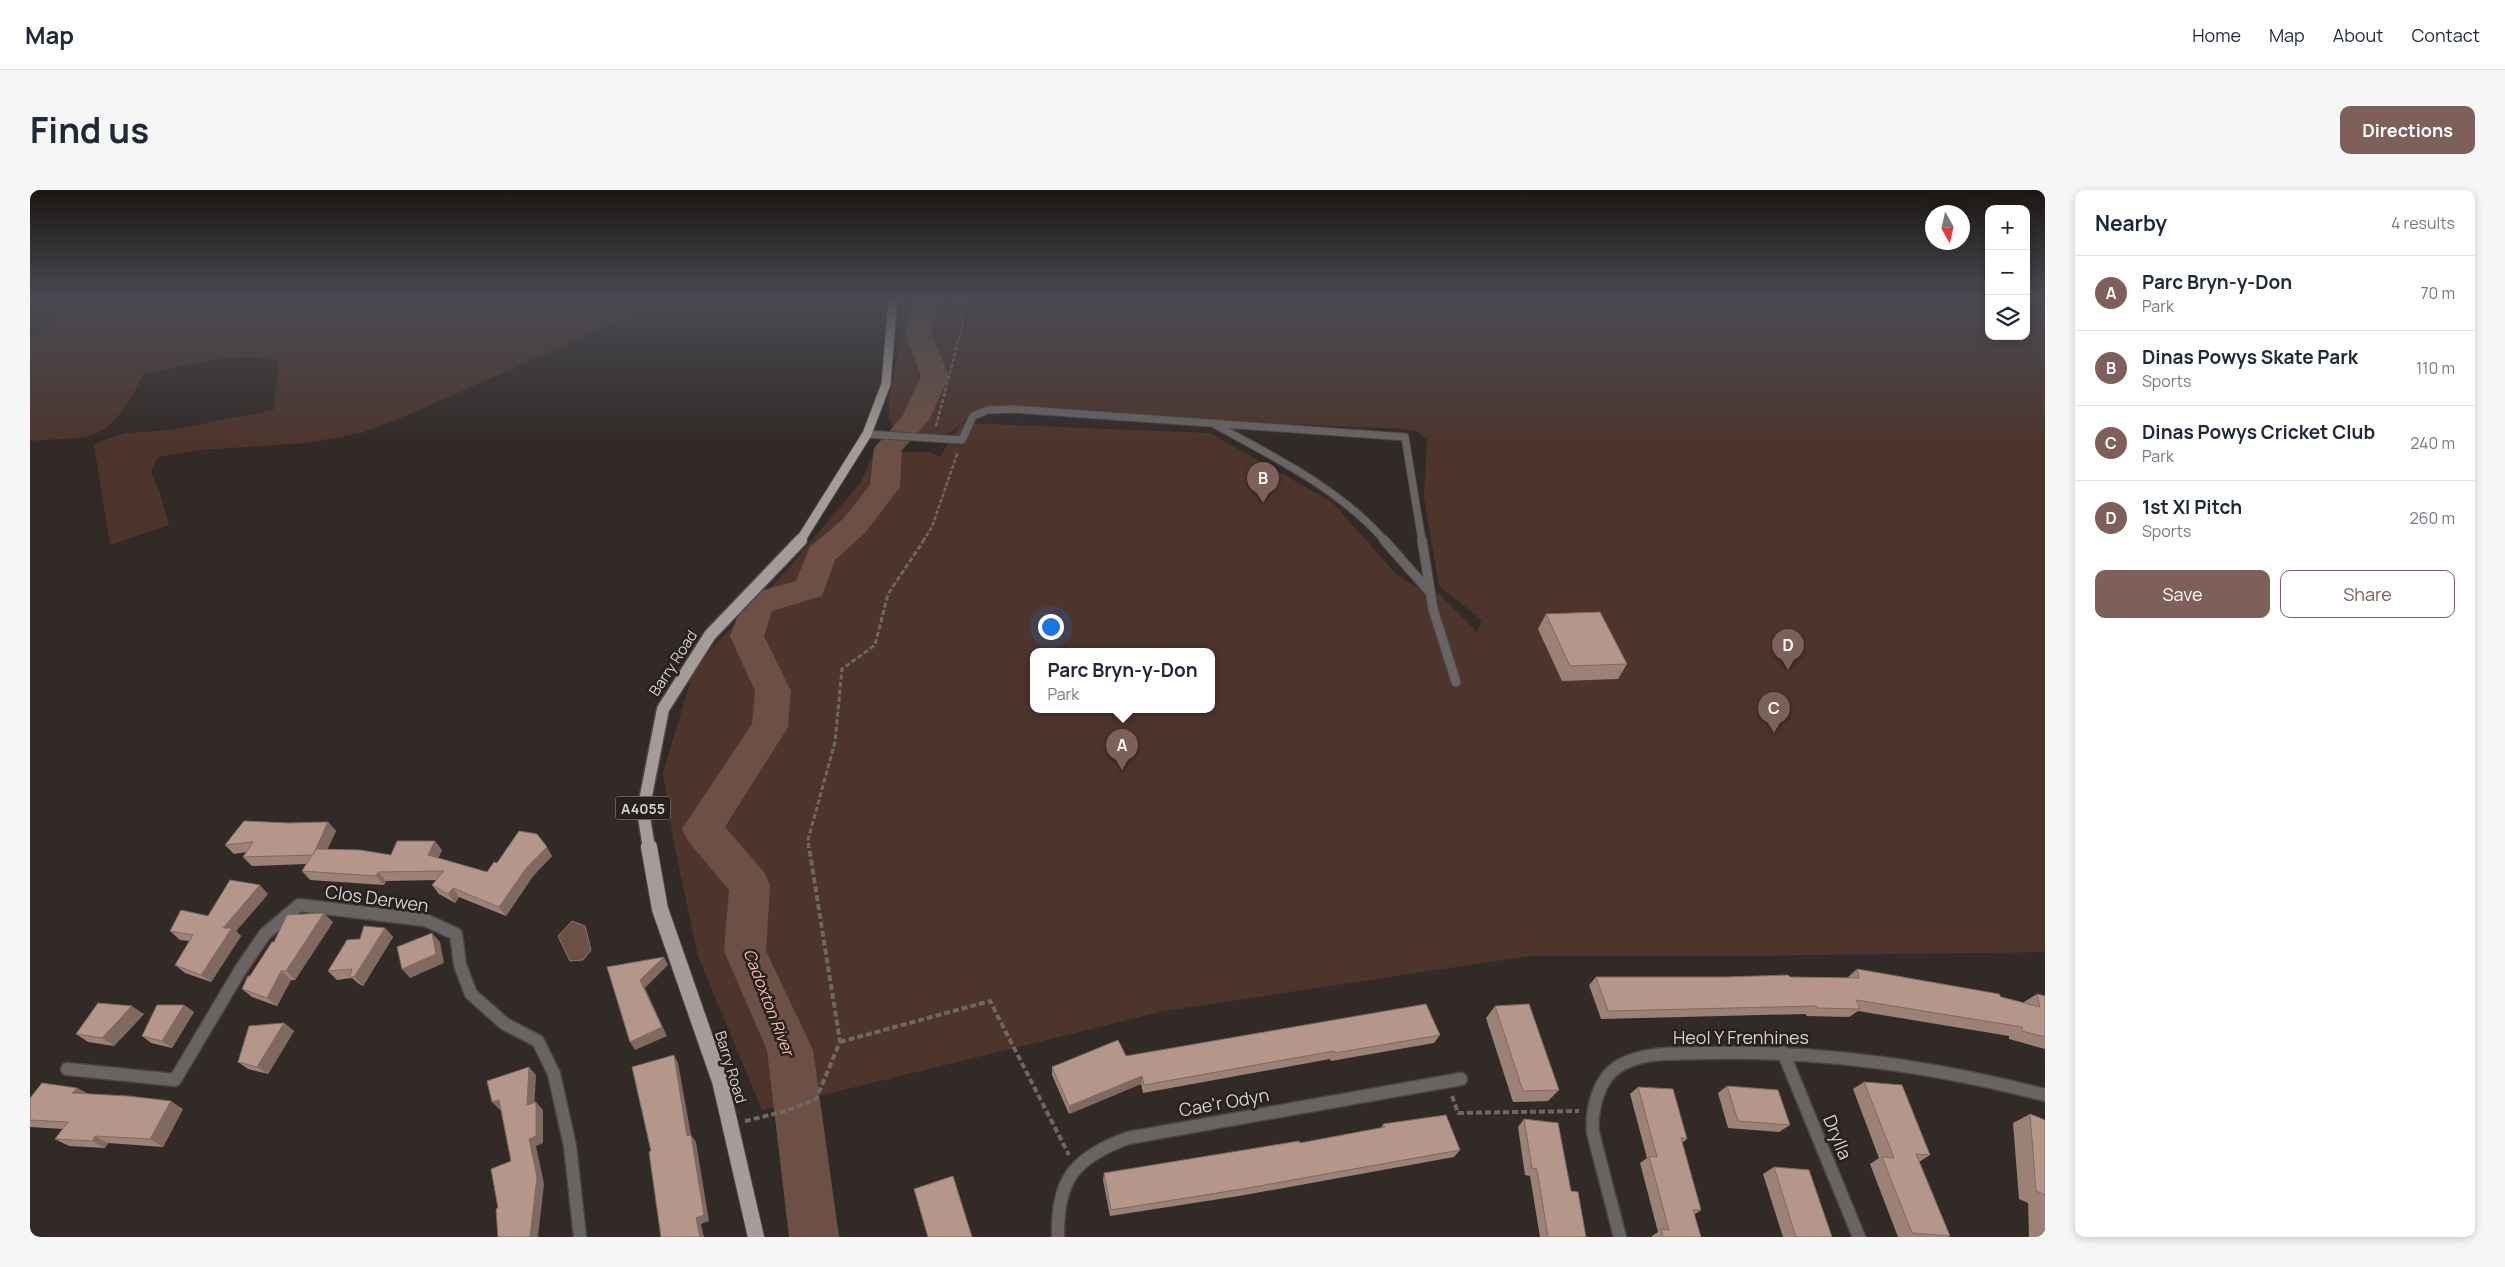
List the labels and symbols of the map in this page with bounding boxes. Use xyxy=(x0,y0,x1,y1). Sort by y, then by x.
north arrow xyxy=(1925,205,1970,250)
pin: B xyxy=(1247,462,1279,503)
your location xyxy=(1038,614,1064,640)
street label: Barry Road xyxy=(644,626,702,700)
pin: D xyxy=(1772,629,1804,670)
pin: C xyxy=(1758,692,1790,733)
pin: A xyxy=(1106,729,1138,770)
road number: A4055 xyxy=(616,796,670,820)
street label: Clos Derwen xyxy=(324,879,430,917)
water label: Cadoxton River xyxy=(739,946,800,1061)
street label: Heol Y Frenhines xyxy=(1673,1025,1809,1049)
street label: Barry Road xyxy=(710,1028,752,1106)
street label: Cae'r Odyn xyxy=(1177,1082,1271,1122)
street label: Drylla xyxy=(1818,1111,1858,1163)

